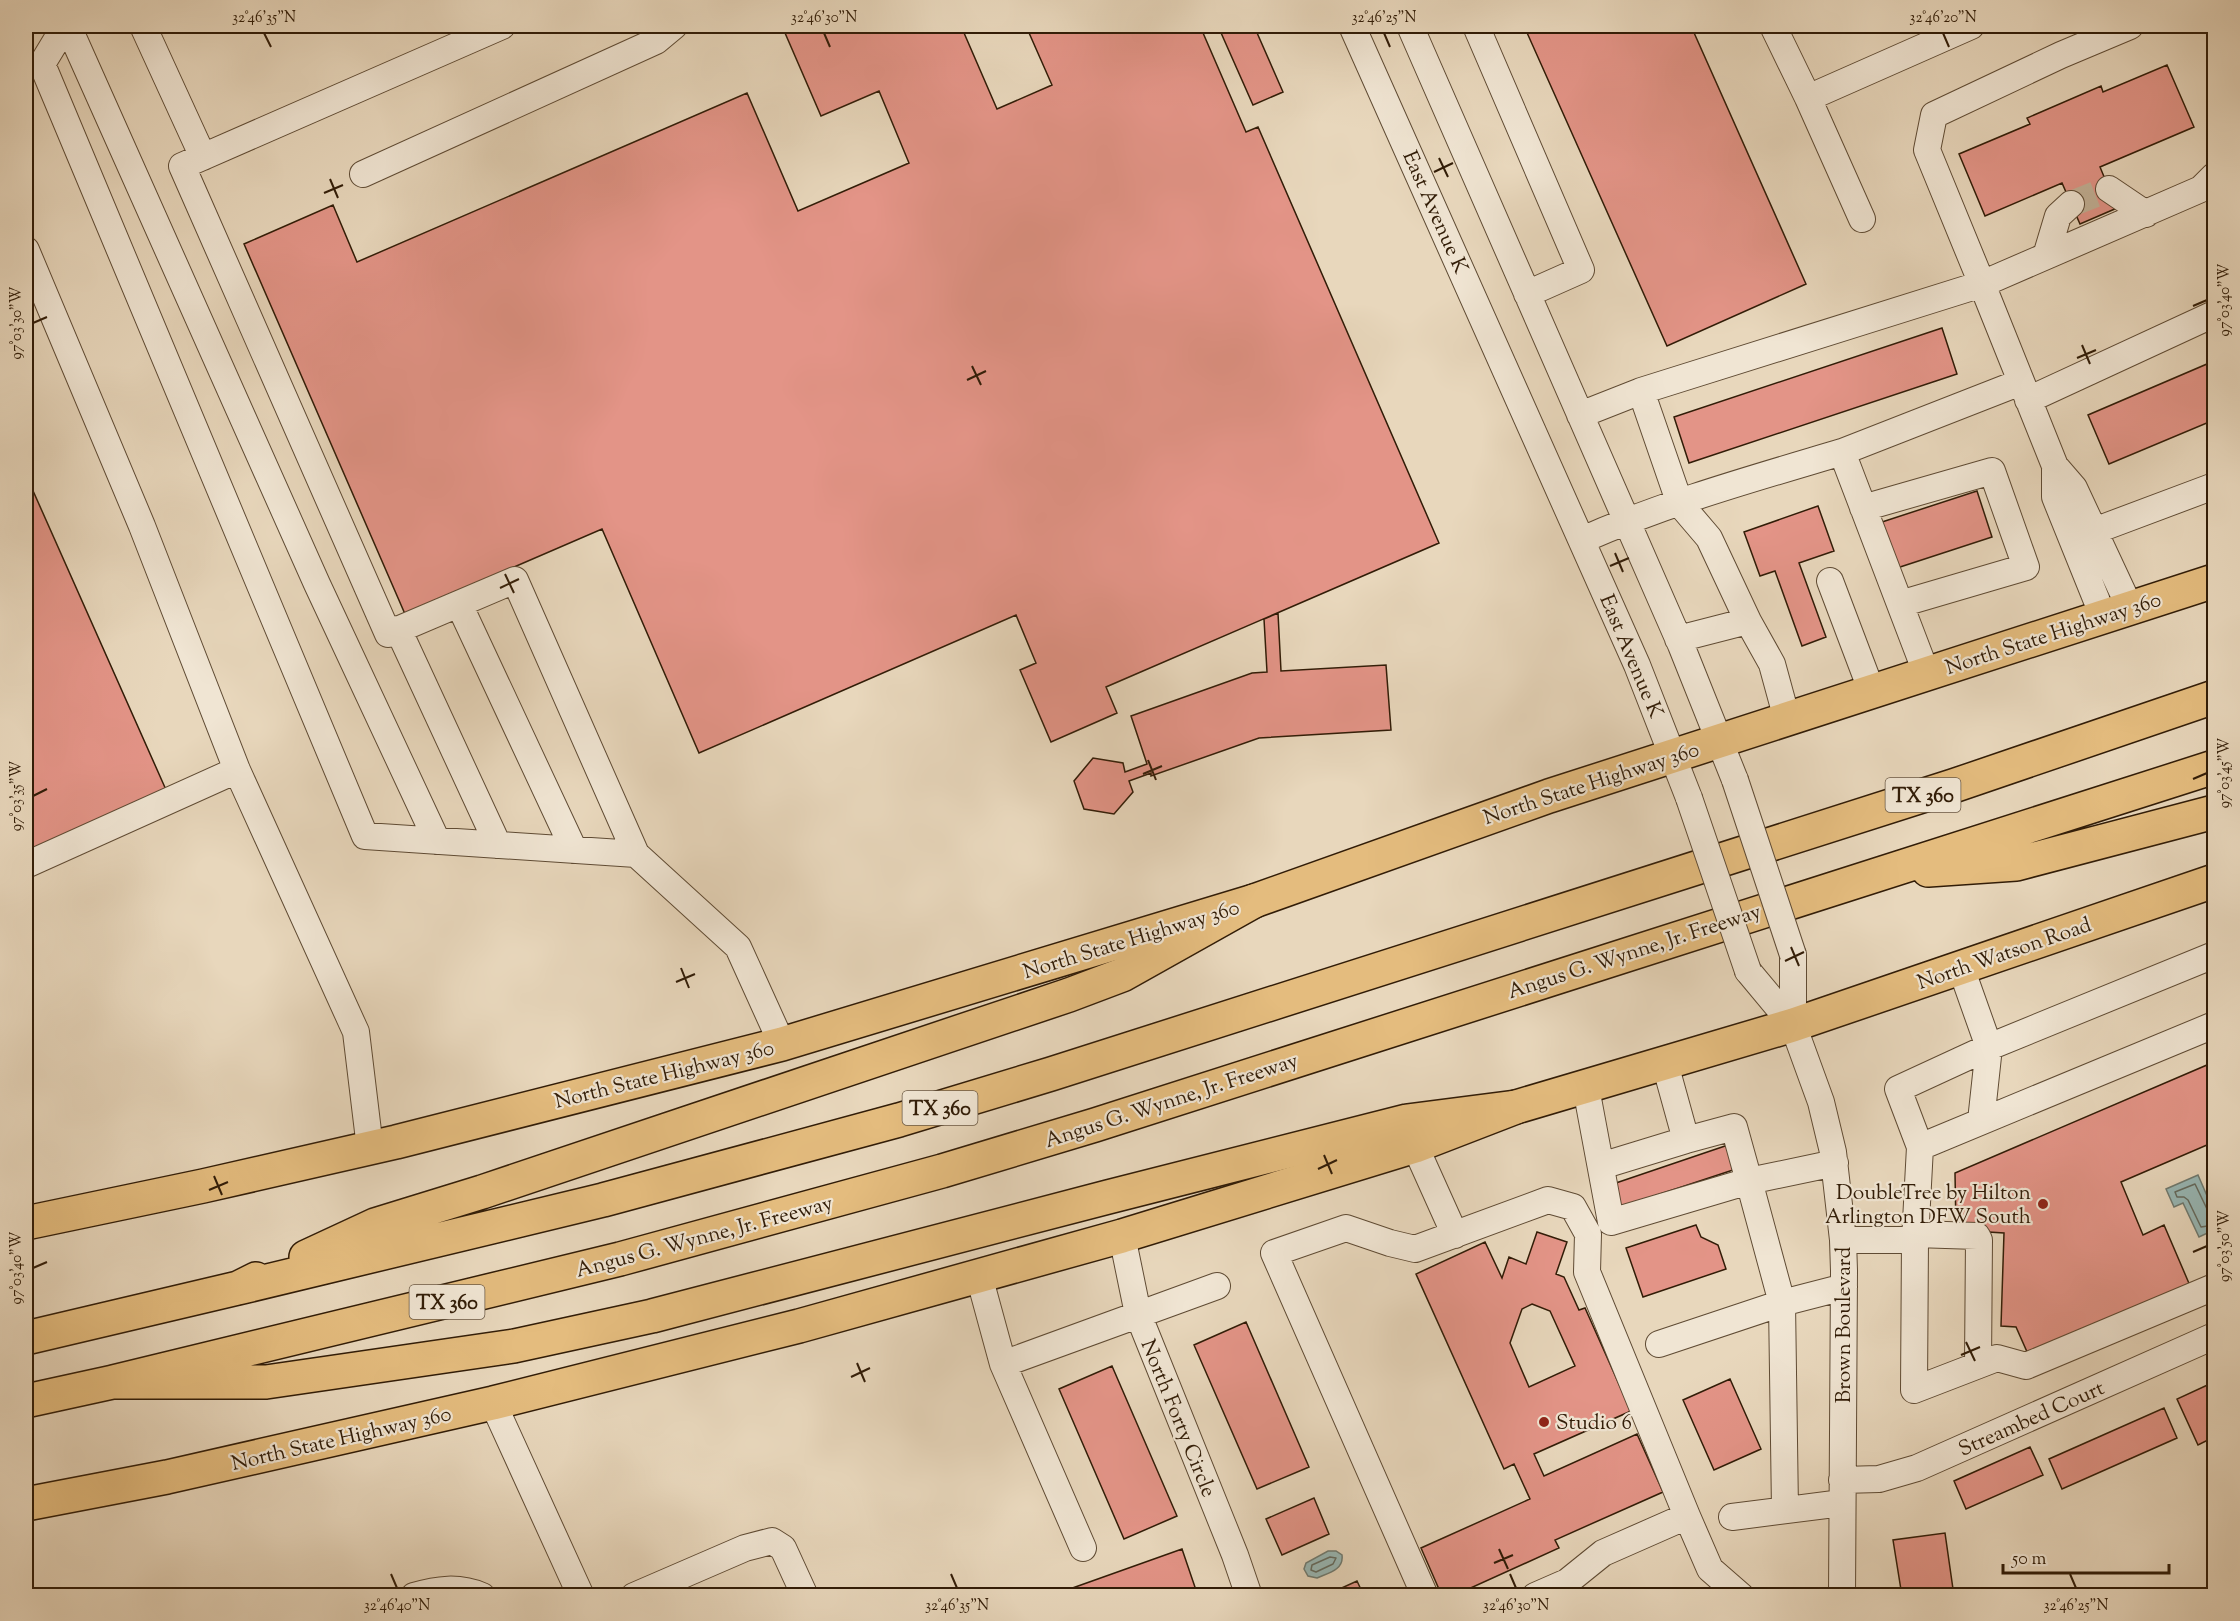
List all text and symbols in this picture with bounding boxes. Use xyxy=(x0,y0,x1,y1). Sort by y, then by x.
text: 32°46'35"N xyxy=(232,8,296,29)
text: 32°46'30"N xyxy=(791,8,857,29)
text: 32°46'25"N xyxy=(1352,8,1416,29)
text: 32°46'20"N xyxy=(1909,8,1977,29)
street label: East Avenue K xyxy=(1394,146,1475,279)
text: 97°03'40"W xyxy=(2215,263,2236,336)
text: 97°03'30"W xyxy=(7,286,28,359)
street label: North State Highway 360 xyxy=(1942,586,2165,684)
street label: East Avenue K xyxy=(1591,590,1670,723)
street label: North State Highway 360 xyxy=(1480,736,1703,834)
text: 97°03'45"W xyxy=(2215,737,2236,808)
text: 97°03'35"W xyxy=(7,760,28,831)
road number: TX 360 xyxy=(1886,778,1960,812)
street label: North State Highway 360 xyxy=(1020,894,1244,988)
street label: Angus G. Wynne, Jr. Freeway xyxy=(1504,898,1766,1008)
street label: North Watson Road xyxy=(1914,911,2096,999)
street label: North State Highway 360 xyxy=(552,1034,777,1118)
street label: Angus G. Wynne, Jr. Freeway xyxy=(1041,1047,1303,1157)
road number: TX 360 xyxy=(902,1091,978,1125)
place label: DoubleTree by Hilton Arlington DFW South xyxy=(1825,1179,2031,1233)
street label: Angus G. Wynne, Jr. Freeway xyxy=(573,1189,837,1287)
marker: DoubleTree by Hilton Arlington DFW South xyxy=(2036,1197,2050,1211)
text: 97°03'50"W xyxy=(2215,1210,2236,1282)
text: 97°03'40"W xyxy=(7,1231,28,1304)
street label: Brown Boulevard xyxy=(1830,1247,1860,1403)
road number: TX 360 xyxy=(410,1285,484,1319)
street label: North Forty Circle xyxy=(1132,1335,1222,1502)
street label: Streambed Court xyxy=(1954,1374,2110,1465)
street label: North State Highway 360 xyxy=(228,1400,455,1480)
place label: Studio 6 xyxy=(1556,1409,1632,1439)
marker: Studio 6 xyxy=(1537,1415,1551,1429)
scale bar xyxy=(2003,1537,2170,1575)
text: 50 m xyxy=(2011,1547,2047,1573)
text: 32°46'40"N xyxy=(364,1596,430,1617)
text: 32°46'35"N xyxy=(925,1596,989,1617)
text: 32°46'30"N xyxy=(1483,1596,1549,1617)
text: 32°46'25"N xyxy=(2044,1596,2108,1617)

